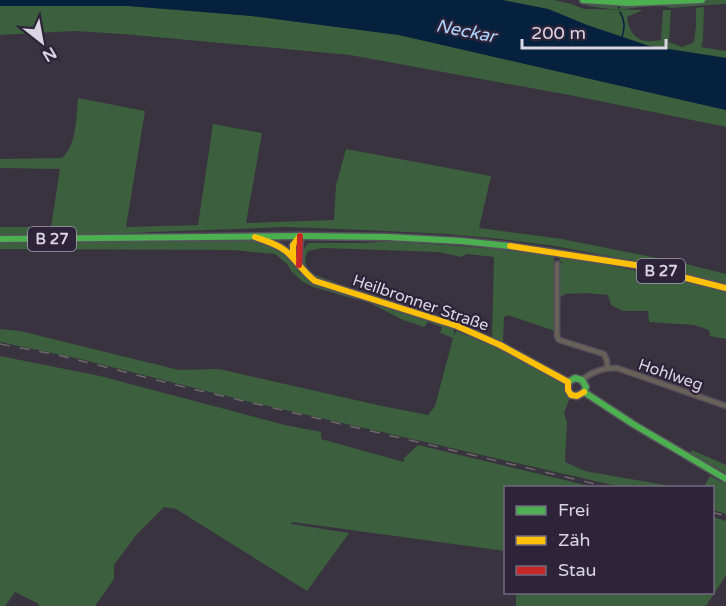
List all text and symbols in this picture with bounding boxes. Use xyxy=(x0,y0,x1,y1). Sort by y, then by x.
north arrow xyxy=(12,12,72,72)
scale bar xyxy=(522,12,666,50)
water label: Neckar xyxy=(434,14,500,48)
text: 200 m xyxy=(531,22,586,44)
text: N xyxy=(39,42,60,66)
road number: B 27 xyxy=(28,227,76,251)
road number: B 27 xyxy=(637,259,685,283)
street label: Heilbronner Straße xyxy=(350,270,492,336)
street label: Hohlweg xyxy=(636,355,706,395)
legend xyxy=(504,486,714,594)
text: Frei xyxy=(558,499,590,521)
text: Zäh xyxy=(558,529,591,551)
text: Stau xyxy=(558,559,597,581)

